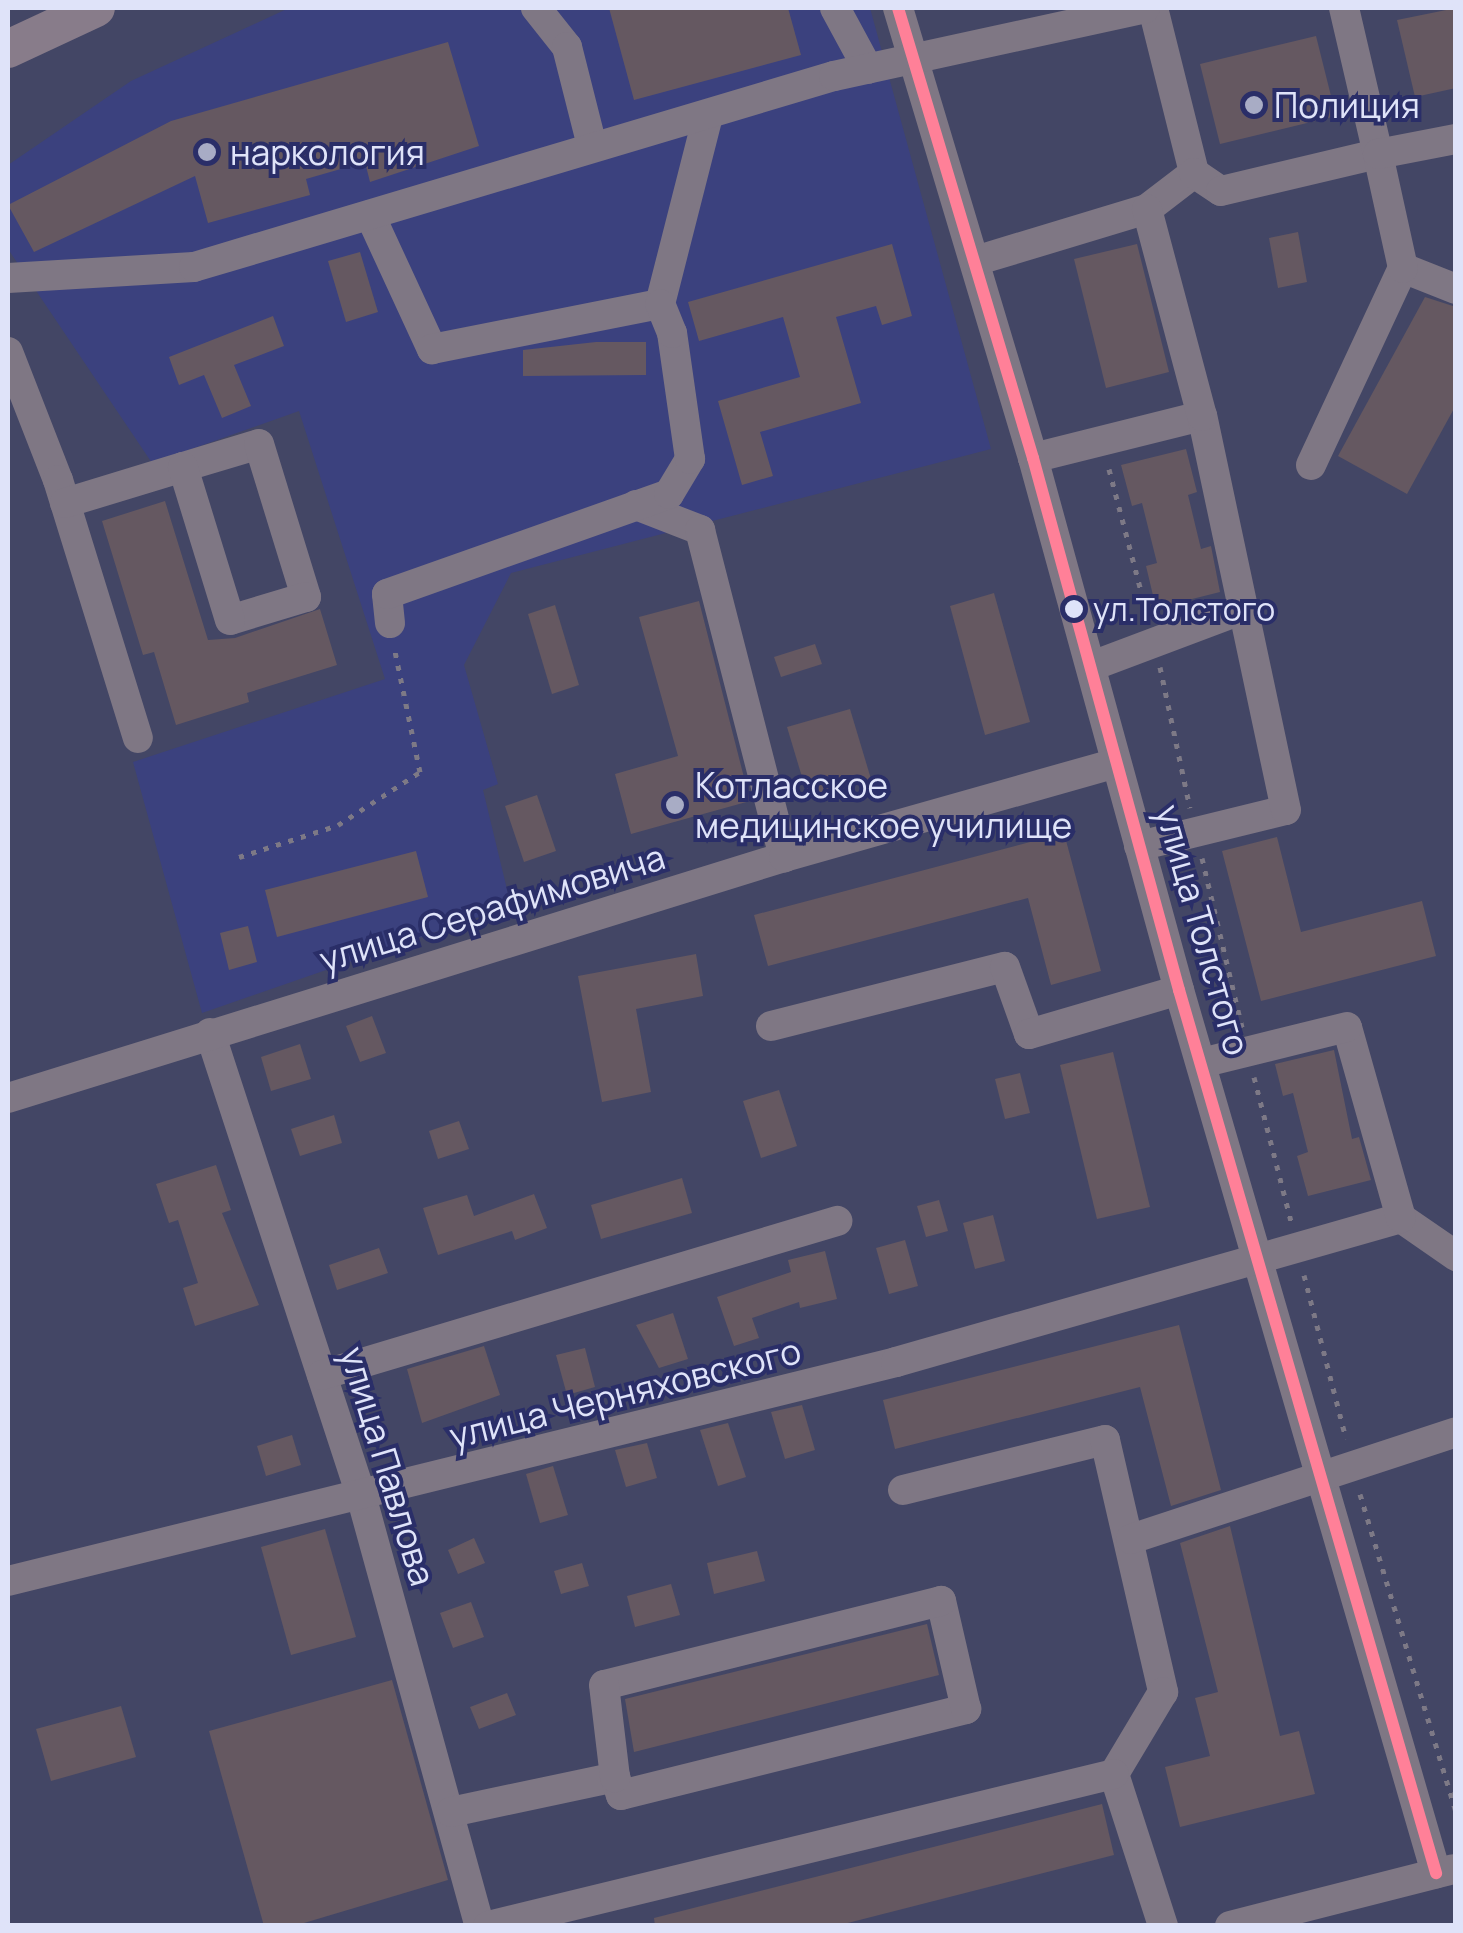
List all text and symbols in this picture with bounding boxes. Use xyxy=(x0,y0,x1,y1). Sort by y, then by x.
place label: Полиция xyxy=(1274,84,1420,126)
marker: Полиция xyxy=(1243,94,1265,116)
place label: наркология xyxy=(230,131,425,173)
marker: наркология xyxy=(194,139,220,165)
place label: ул.Толстого xyxy=(1093,590,1275,628)
marker: ул.Толстого xyxy=(1064,599,1084,619)
place label: Котласское медицинское училище xyxy=(695,764,1072,846)
marker: Котласское медицинское училище xyxy=(664,794,686,816)
street label: улица Толстого xyxy=(1147,800,1259,1060)
street label: улица Серафимовича xyxy=(314,835,670,981)
street label: улица Черняховского xyxy=(445,1329,805,1457)
street label: улица Павлова xyxy=(332,1342,444,1590)

